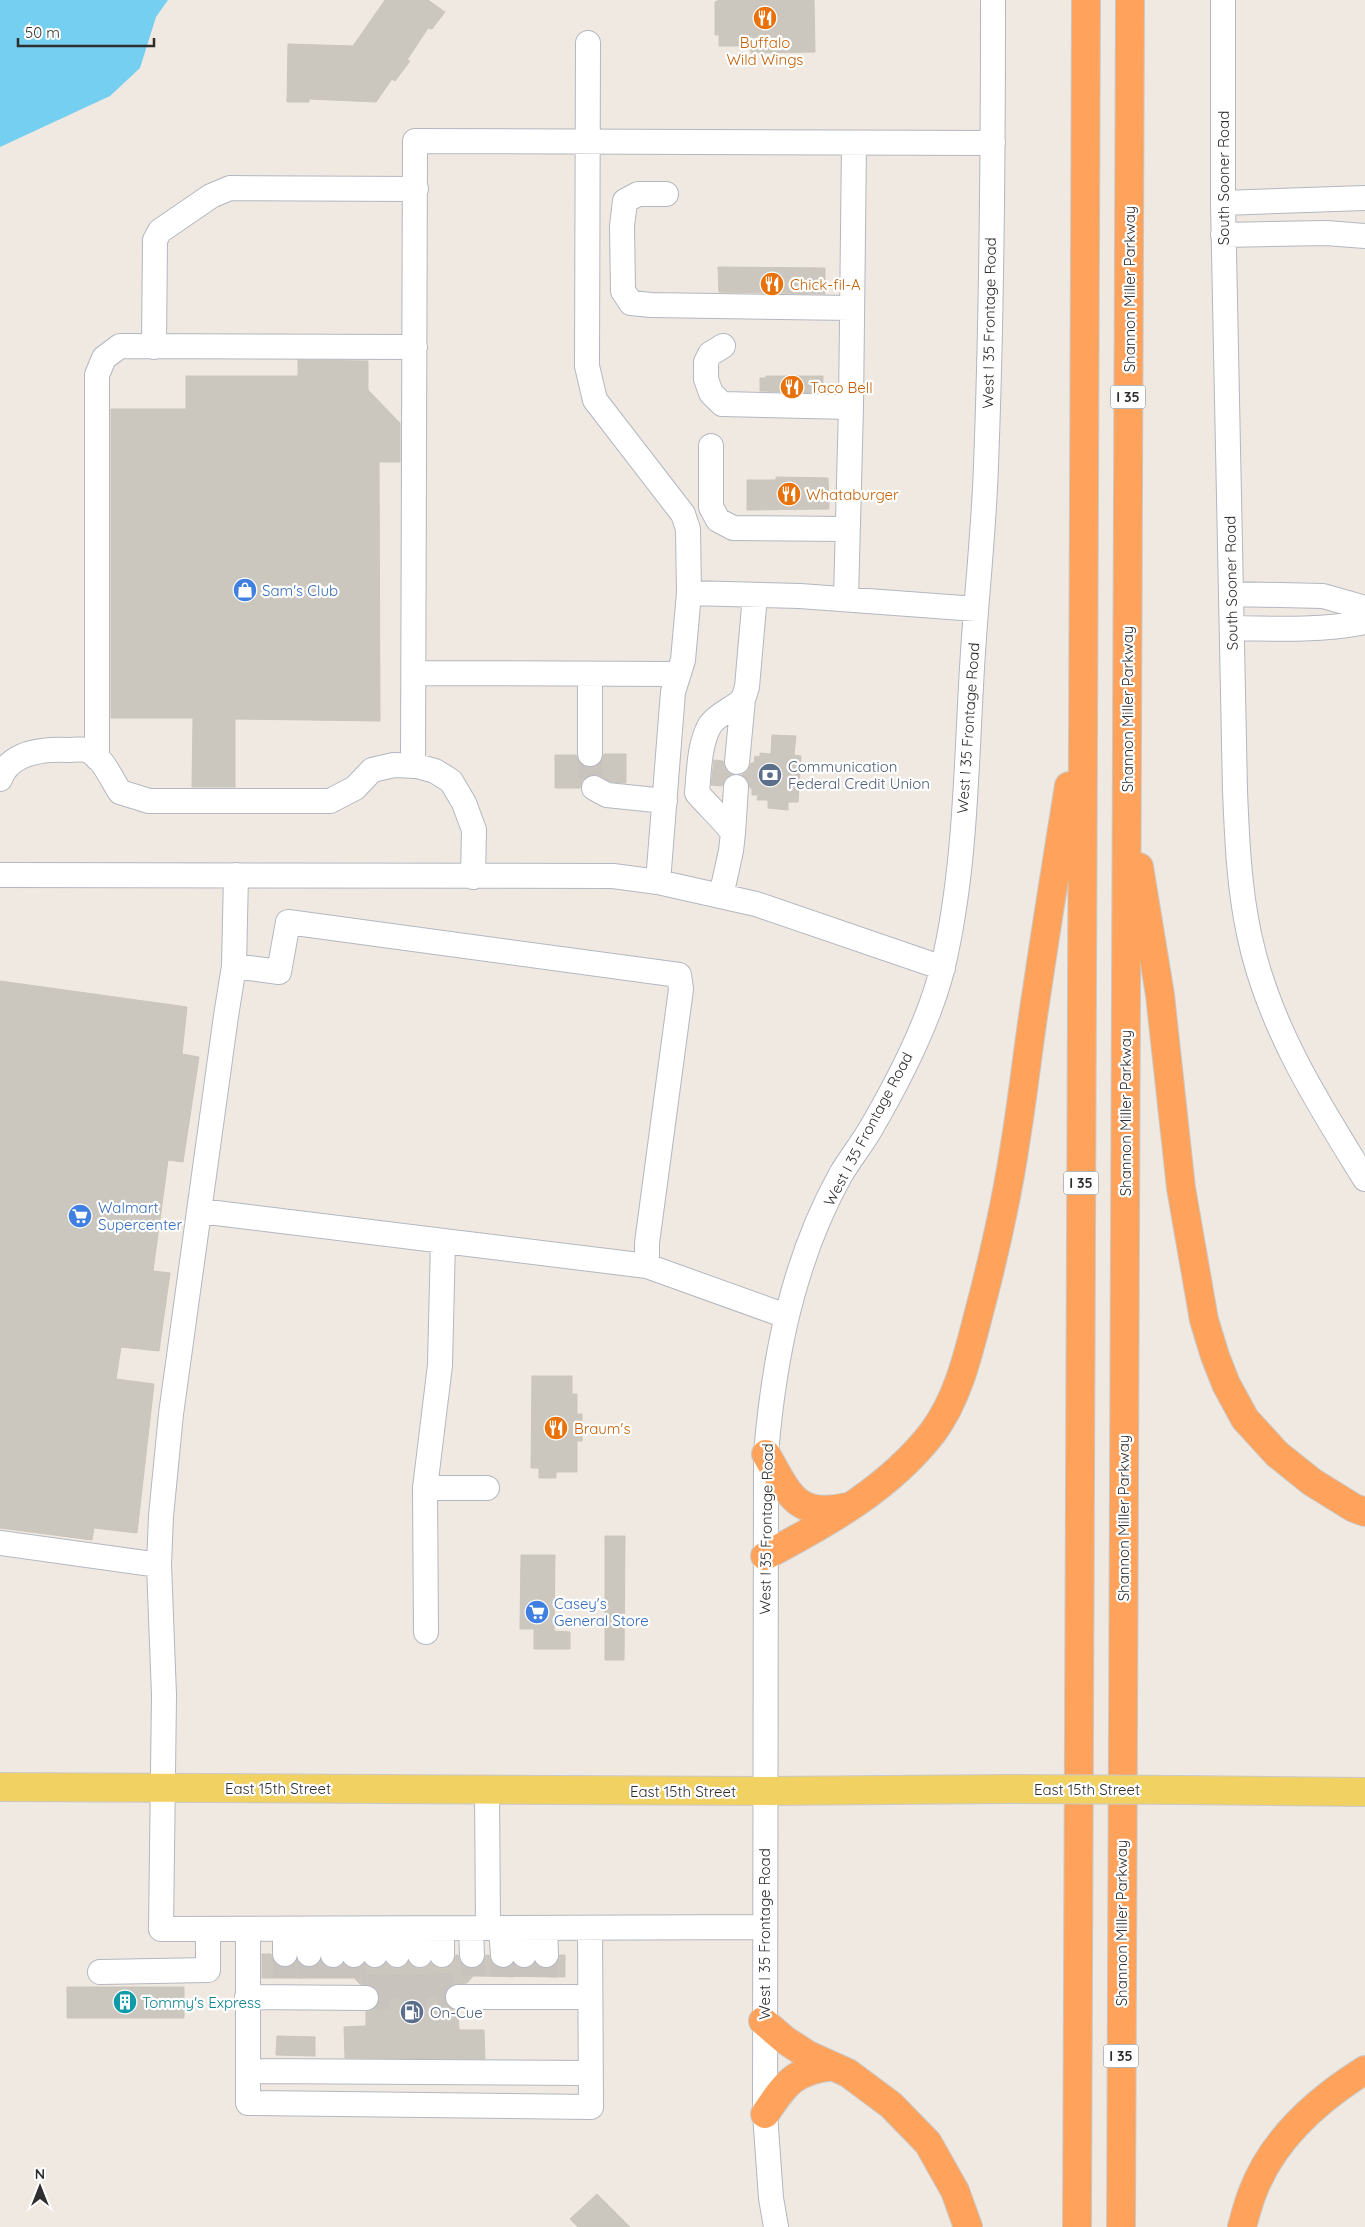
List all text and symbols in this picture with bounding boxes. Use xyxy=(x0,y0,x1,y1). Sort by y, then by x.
restaurant icon: Buffalo Wild Wings xyxy=(752,5,778,31)
scale bar xyxy=(18,15,154,47)
text: 50 m xyxy=(25,23,60,42)
place label: Buffalo Wild Wings xyxy=(727,33,803,69)
street label: South Sooner Road xyxy=(1214,111,1233,245)
street label: Shannon Miller Parkway xyxy=(1120,206,1139,372)
street label: West I 35 Frontage Road xyxy=(978,237,1000,409)
restaurant icon: Chick-fil-A xyxy=(759,271,785,297)
place label: Chick-fil-A xyxy=(790,275,861,294)
restaurant icon: Taco Bell xyxy=(779,374,805,400)
place label: Taco Bell xyxy=(810,378,873,397)
road number: I 35 xyxy=(1110,386,1146,408)
restaurant icon: Whataburger xyxy=(776,481,802,507)
place label: Whataburger xyxy=(806,485,899,504)
street label: South Sooner Road xyxy=(1220,516,1242,650)
shop icon: Sam's Club xyxy=(232,577,258,603)
place label: Sam's Club xyxy=(262,581,338,600)
street label: Shannon Miller Parkway xyxy=(1118,626,1137,792)
street label: West I 35 Frontage Road xyxy=(953,642,983,814)
place label: Communication Federal Credit Union xyxy=(788,757,930,793)
bank icon: Communication Federal Credit Union xyxy=(757,762,783,788)
street label: Shannon Miller Parkway xyxy=(1116,1030,1135,1196)
street label: West I 35 Frontage Road xyxy=(819,1049,917,1209)
road number: I 35 xyxy=(1064,1172,1098,1194)
place label: Walmart Supercenter xyxy=(98,1198,182,1234)
supermarket icon: Walmart Supercenter xyxy=(67,1203,93,1229)
restaurant icon: Braum's xyxy=(543,1415,569,1441)
place label: Braum's xyxy=(574,1419,630,1438)
street label: Shannon Miller Parkway xyxy=(1114,1435,1133,1601)
street label: West I 35 Frontage Road xyxy=(755,1443,777,1615)
place label: Casey's General Store xyxy=(554,1594,649,1630)
supermarket icon: Casey's General Store xyxy=(524,1599,550,1625)
street label: East 15th Street xyxy=(225,1779,331,1798)
street label: East 15th Street xyxy=(1034,1780,1140,1799)
street label: East 15th Street xyxy=(630,1782,736,1801)
street label: Shannon Miller Parkway xyxy=(1112,1840,1131,2006)
street label: West I 35 Frontage Road xyxy=(755,1848,774,2020)
building icon: Tommy's Express xyxy=(112,1989,138,2015)
place label: Tommy's Express xyxy=(142,1993,261,2012)
fuel station icon: On-Cue xyxy=(399,1999,425,2025)
place label: On-Cue xyxy=(430,2003,483,2022)
road number: I 35 xyxy=(1104,2044,1138,2068)
north arrow xyxy=(15,2162,65,2212)
text: N xyxy=(35,2165,45,2183)

